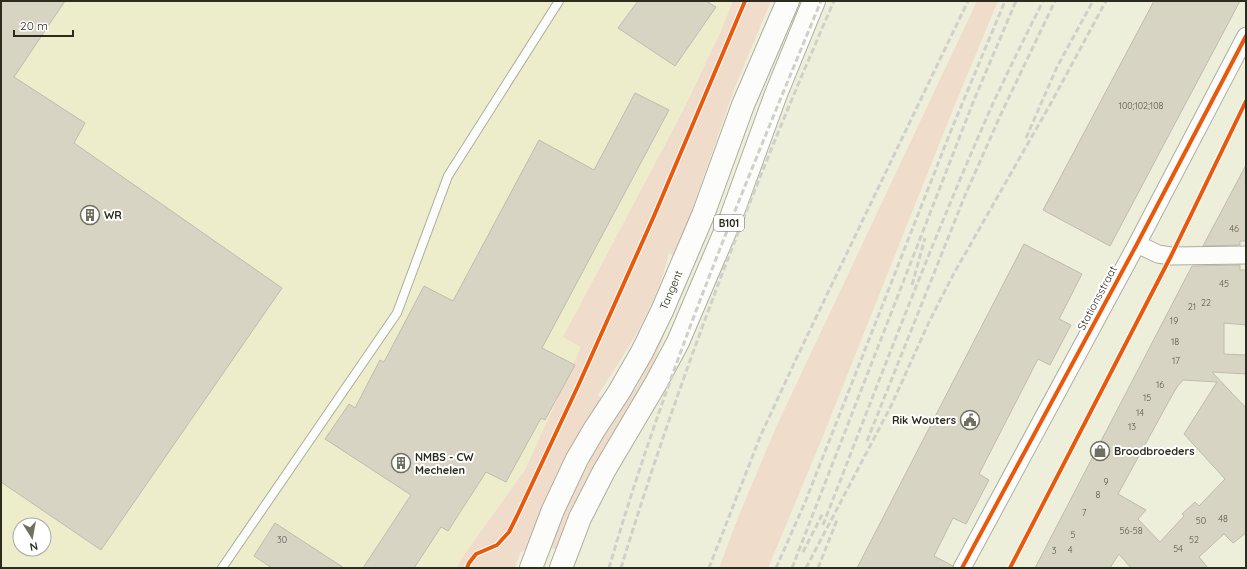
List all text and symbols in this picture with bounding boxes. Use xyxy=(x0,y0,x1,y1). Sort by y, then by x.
scale bar xyxy=(14,12,73,38)
text: 20 m xyxy=(20,18,48,33)
house number: 100;102;108 xyxy=(1119,100,1164,111)
building icon: WR xyxy=(79,204,101,226)
place label: WR xyxy=(104,208,122,222)
road number: B101 xyxy=(714,215,744,231)
house number: 46 xyxy=(1229,223,1239,234)
street label: Stationsstraat xyxy=(1074,263,1120,333)
street label: Tangent xyxy=(656,268,686,312)
house number: 45 xyxy=(1219,278,1229,289)
house number: 22 xyxy=(1201,297,1211,308)
house number: 21 xyxy=(1188,301,1196,312)
house number: 19 xyxy=(1170,315,1178,326)
house number: 18 xyxy=(1171,336,1179,347)
house number: 17 xyxy=(1172,355,1180,366)
house number: 16 xyxy=(1156,379,1164,390)
house number: 15 xyxy=(1143,392,1151,403)
house number: 14 xyxy=(1136,407,1144,418)
public building icon: Rik Wouters xyxy=(959,409,981,431)
place label: Rik Wouters xyxy=(892,413,956,427)
house number: 13 xyxy=(1128,421,1136,432)
shop icon: Broodbroeders xyxy=(1089,440,1111,462)
place label: Broodbroeders xyxy=(1114,444,1195,458)
place label: NMBS - CW Mechelen xyxy=(415,450,474,477)
building icon: NMBS - CW Mechelen xyxy=(390,452,412,474)
house number: 9 xyxy=(1103,476,1109,487)
house number: 8 xyxy=(1096,489,1101,500)
house number: 7 xyxy=(1082,507,1087,518)
house number: 48 xyxy=(1218,513,1228,524)
house number: 50 xyxy=(1196,515,1206,526)
north arrow xyxy=(12,517,52,557)
house number: 56-58 xyxy=(1119,525,1143,536)
house number: 5 xyxy=(1071,529,1076,540)
house number: 30 xyxy=(277,534,287,545)
house number: 52 xyxy=(1189,534,1199,545)
text: N xyxy=(29,539,39,554)
house number: 54 xyxy=(1173,543,1183,554)
house number: 4 xyxy=(1068,544,1073,555)
house number: 3 xyxy=(1052,545,1057,556)

